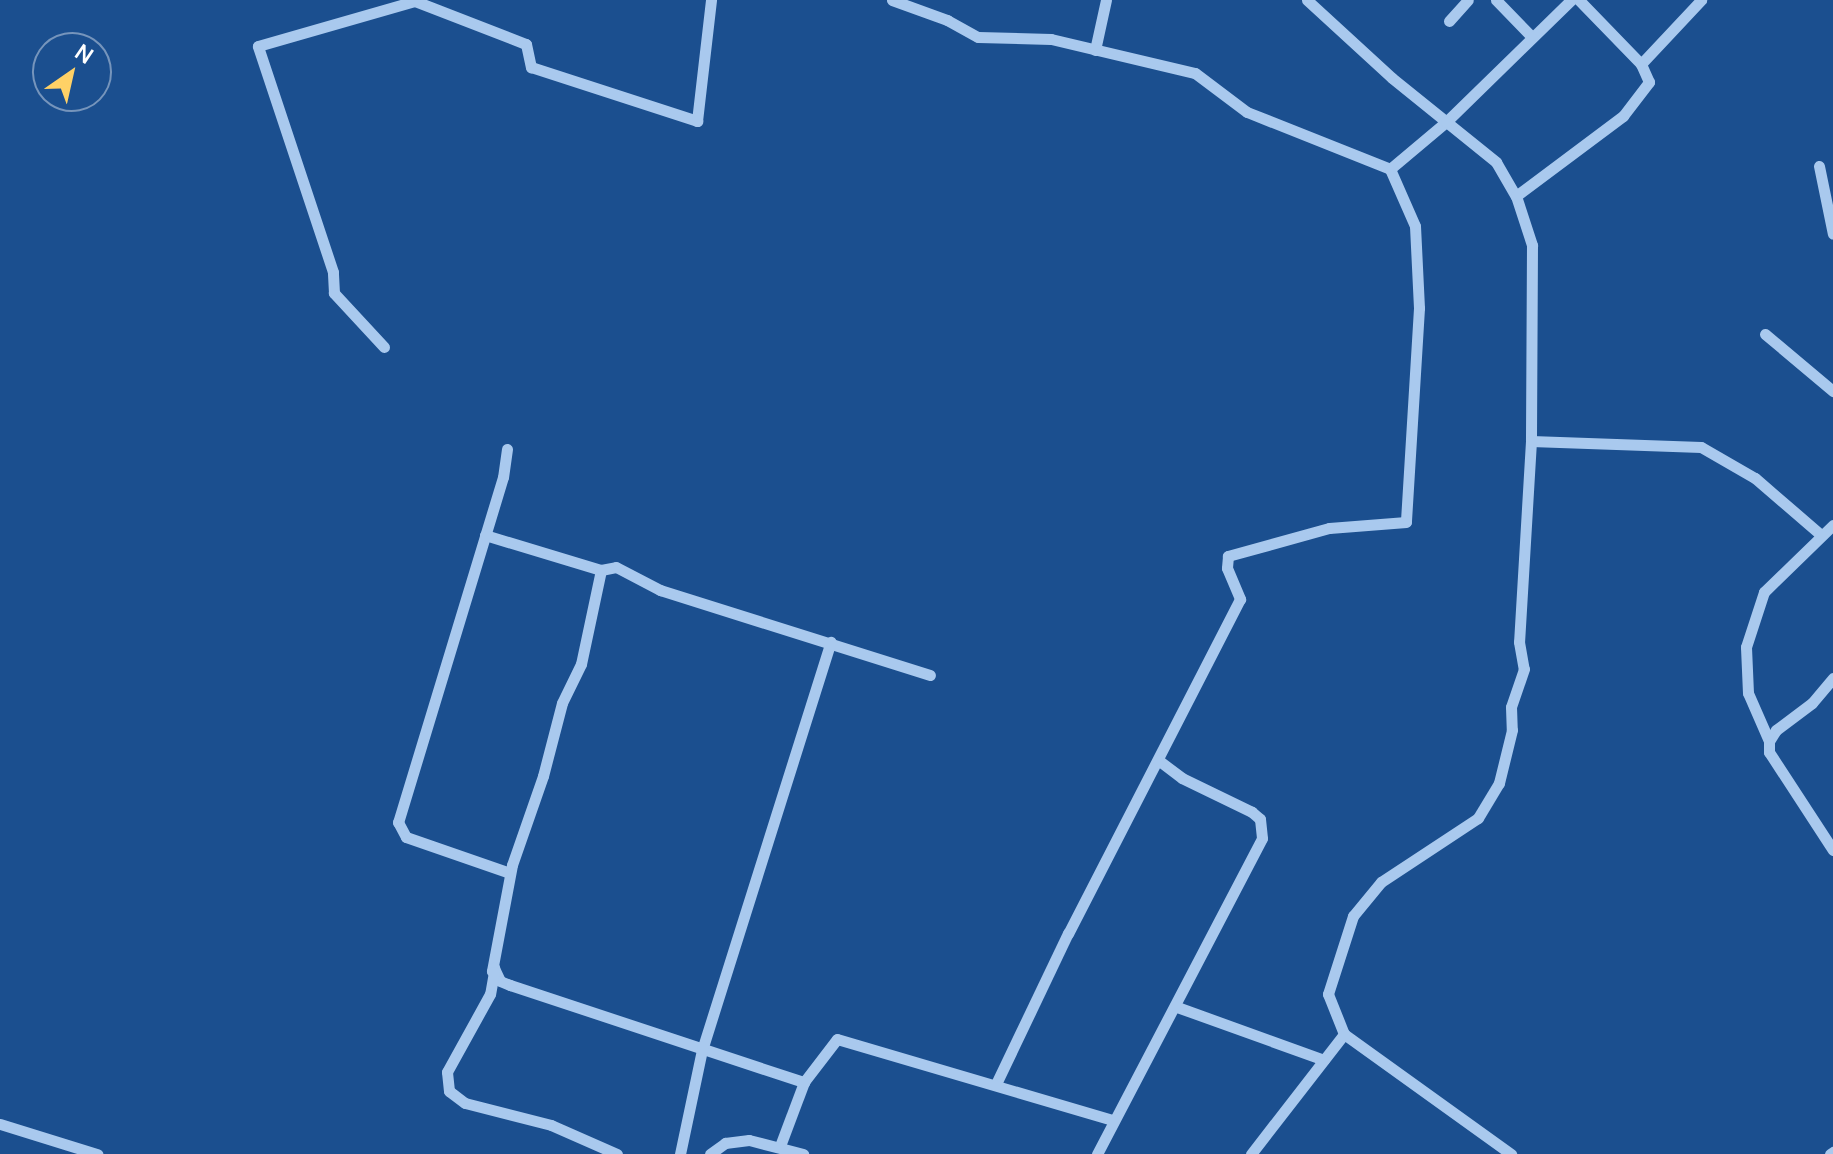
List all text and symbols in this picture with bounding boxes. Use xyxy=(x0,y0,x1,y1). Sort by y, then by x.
north arrow xyxy=(32,32,112,112)
text: N xyxy=(69,37,99,71)

